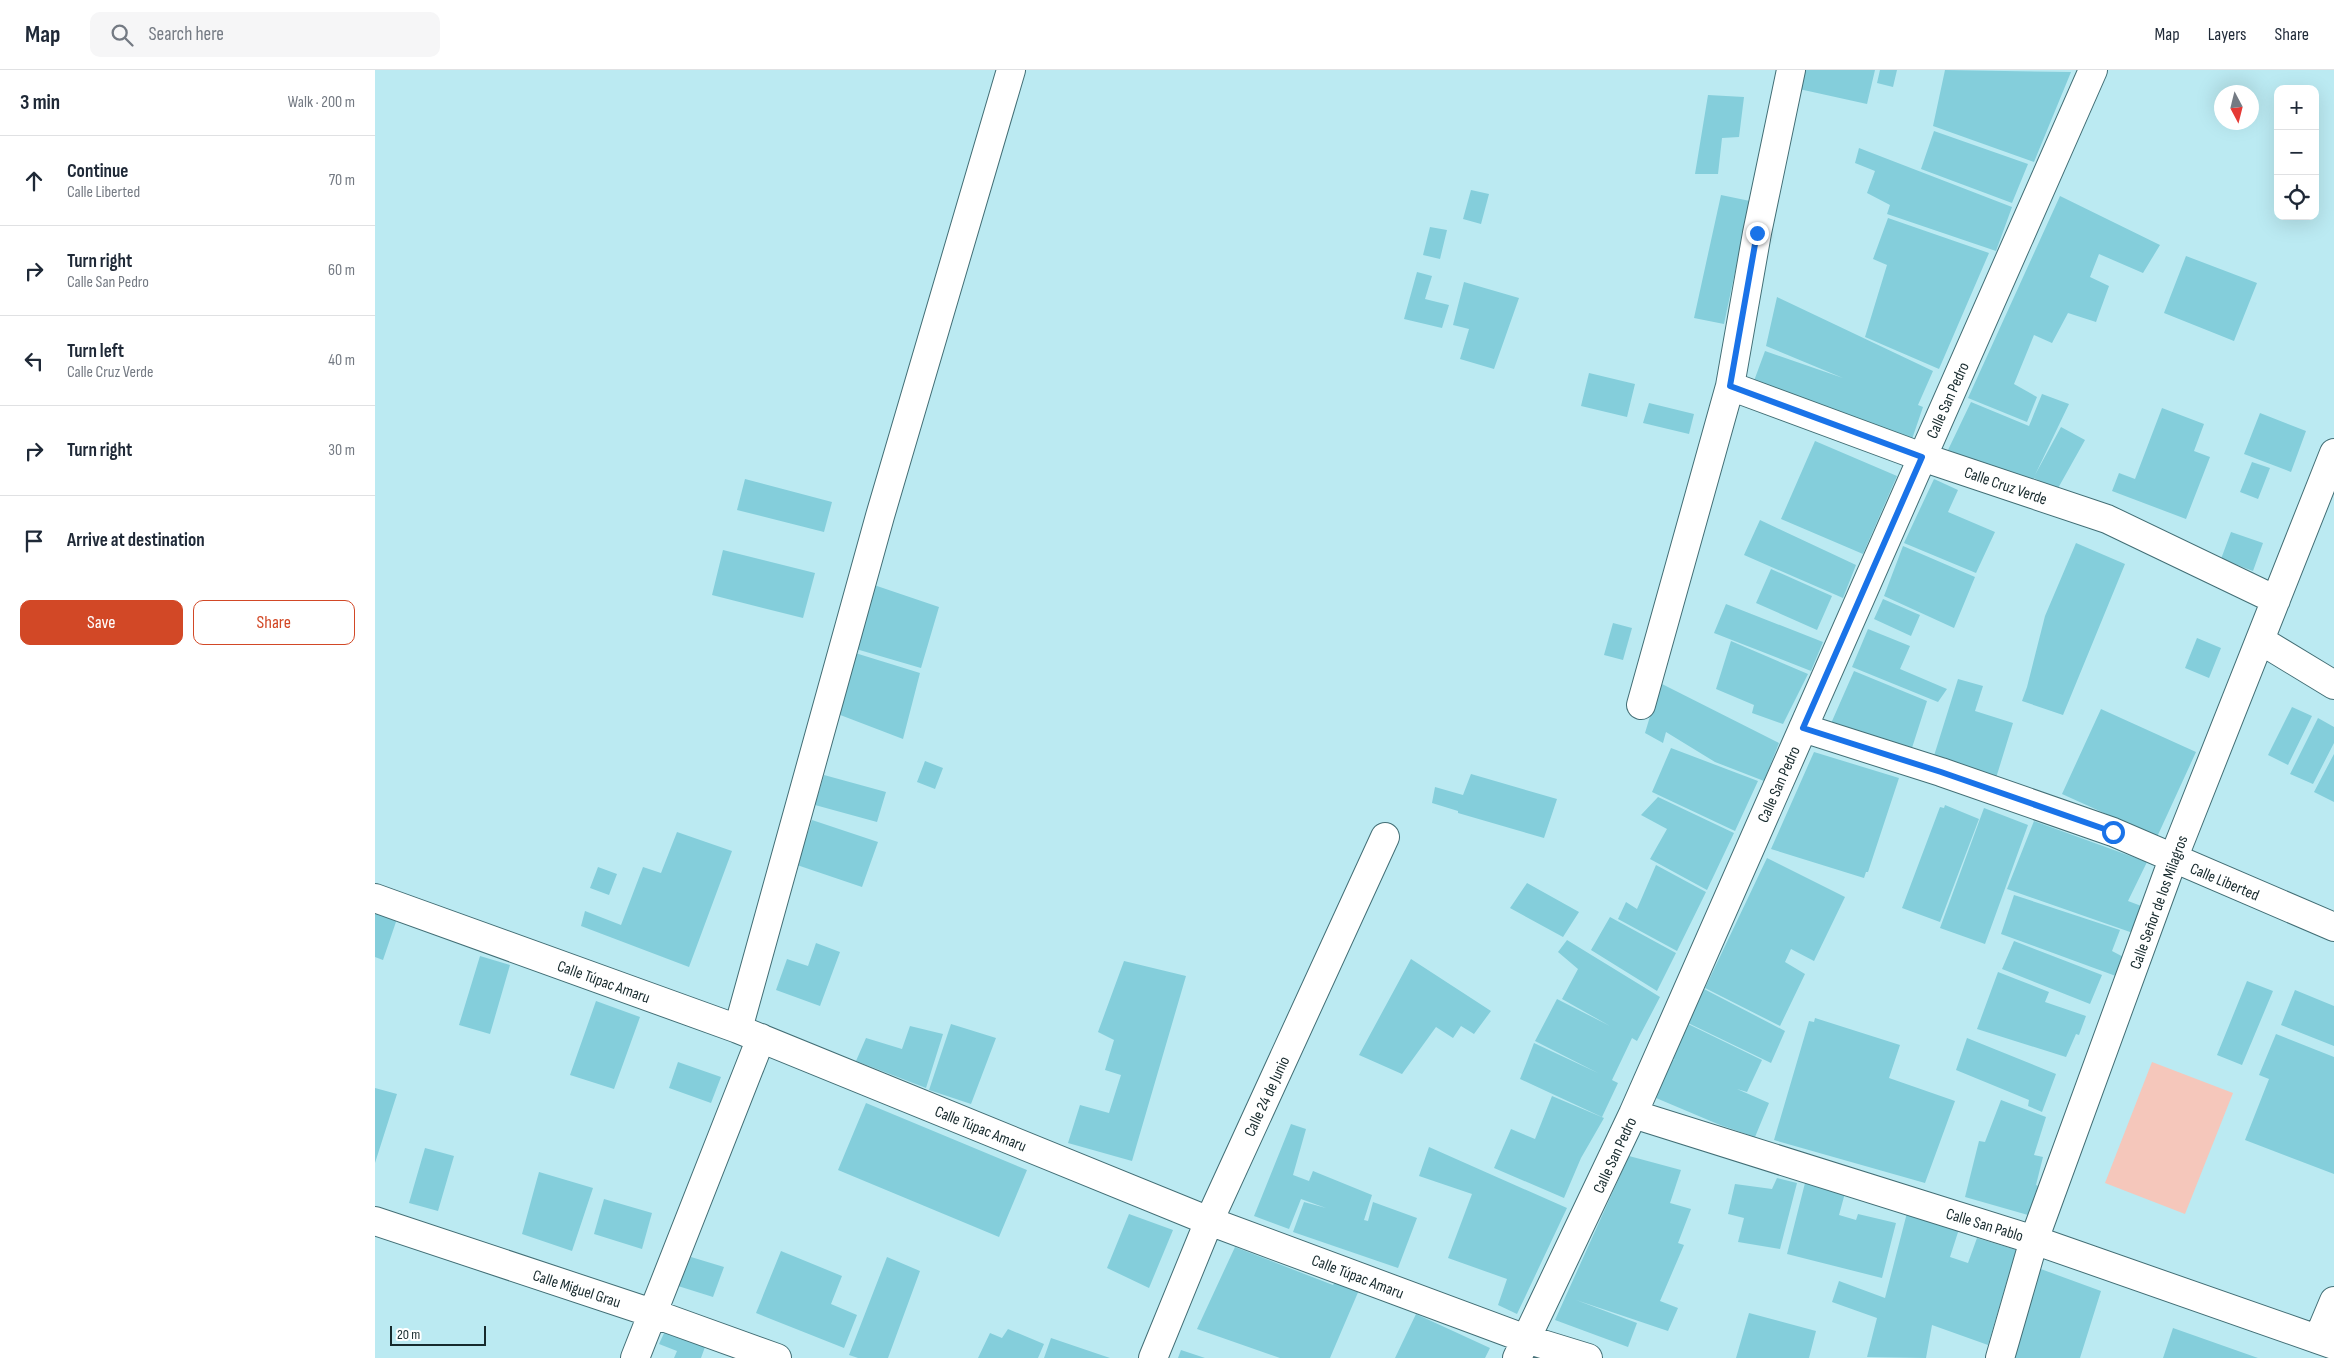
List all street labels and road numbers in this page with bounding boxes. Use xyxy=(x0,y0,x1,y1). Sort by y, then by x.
street label: Calle San Pedro xyxy=(1923,359,1974,442)
street label: Calle Cruz Verde xyxy=(1962,463,2049,509)
street label: Calle San Pedro xyxy=(1754,743,1805,826)
street label: Calle Señor de los Milagros xyxy=(2126,833,2192,972)
street label: Calle Liberted xyxy=(2187,859,2262,905)
street label: Calle Túpac Amaru xyxy=(555,957,652,1008)
street label: Calle 24 de Junio xyxy=(1240,1053,1294,1140)
street label: Calle Túpac Amaru xyxy=(932,1102,1029,1156)
street label: Calle San Pedro xyxy=(1589,1115,1641,1197)
street label: Calle San Pablo xyxy=(1944,1205,2026,1246)
street label: Calle Túpac Amaru xyxy=(1309,1251,1406,1304)
street label: Calle Miguel Grau xyxy=(530,1266,623,1313)

